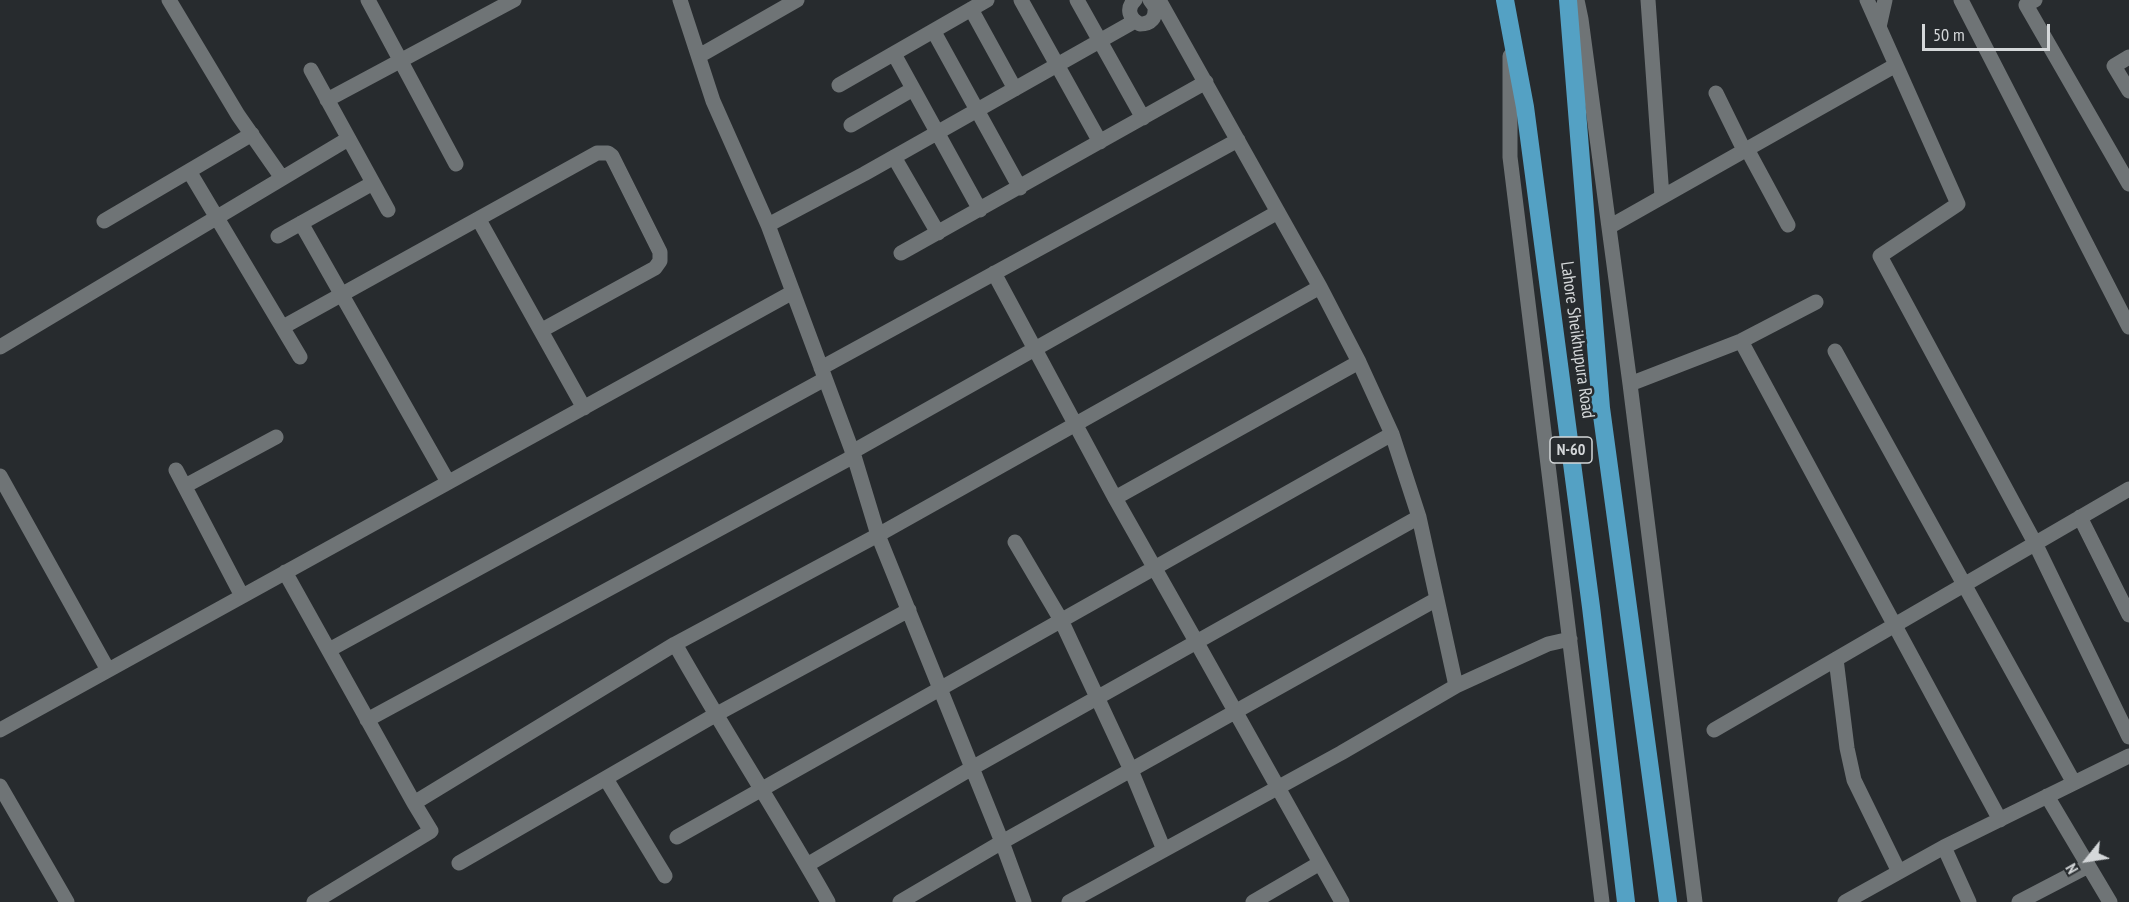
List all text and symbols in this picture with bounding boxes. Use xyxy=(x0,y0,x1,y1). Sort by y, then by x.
scale bar xyxy=(1925,12,2052,50)
text: 50 m xyxy=(1933,23,1965,46)
street label: Lahore Sheikhupura Road xyxy=(1555,260,1599,420)
road number: N-60 xyxy=(1550,437,1592,463)
north arrow xyxy=(2057,830,2117,890)
text: N xyxy=(2061,860,2082,878)

